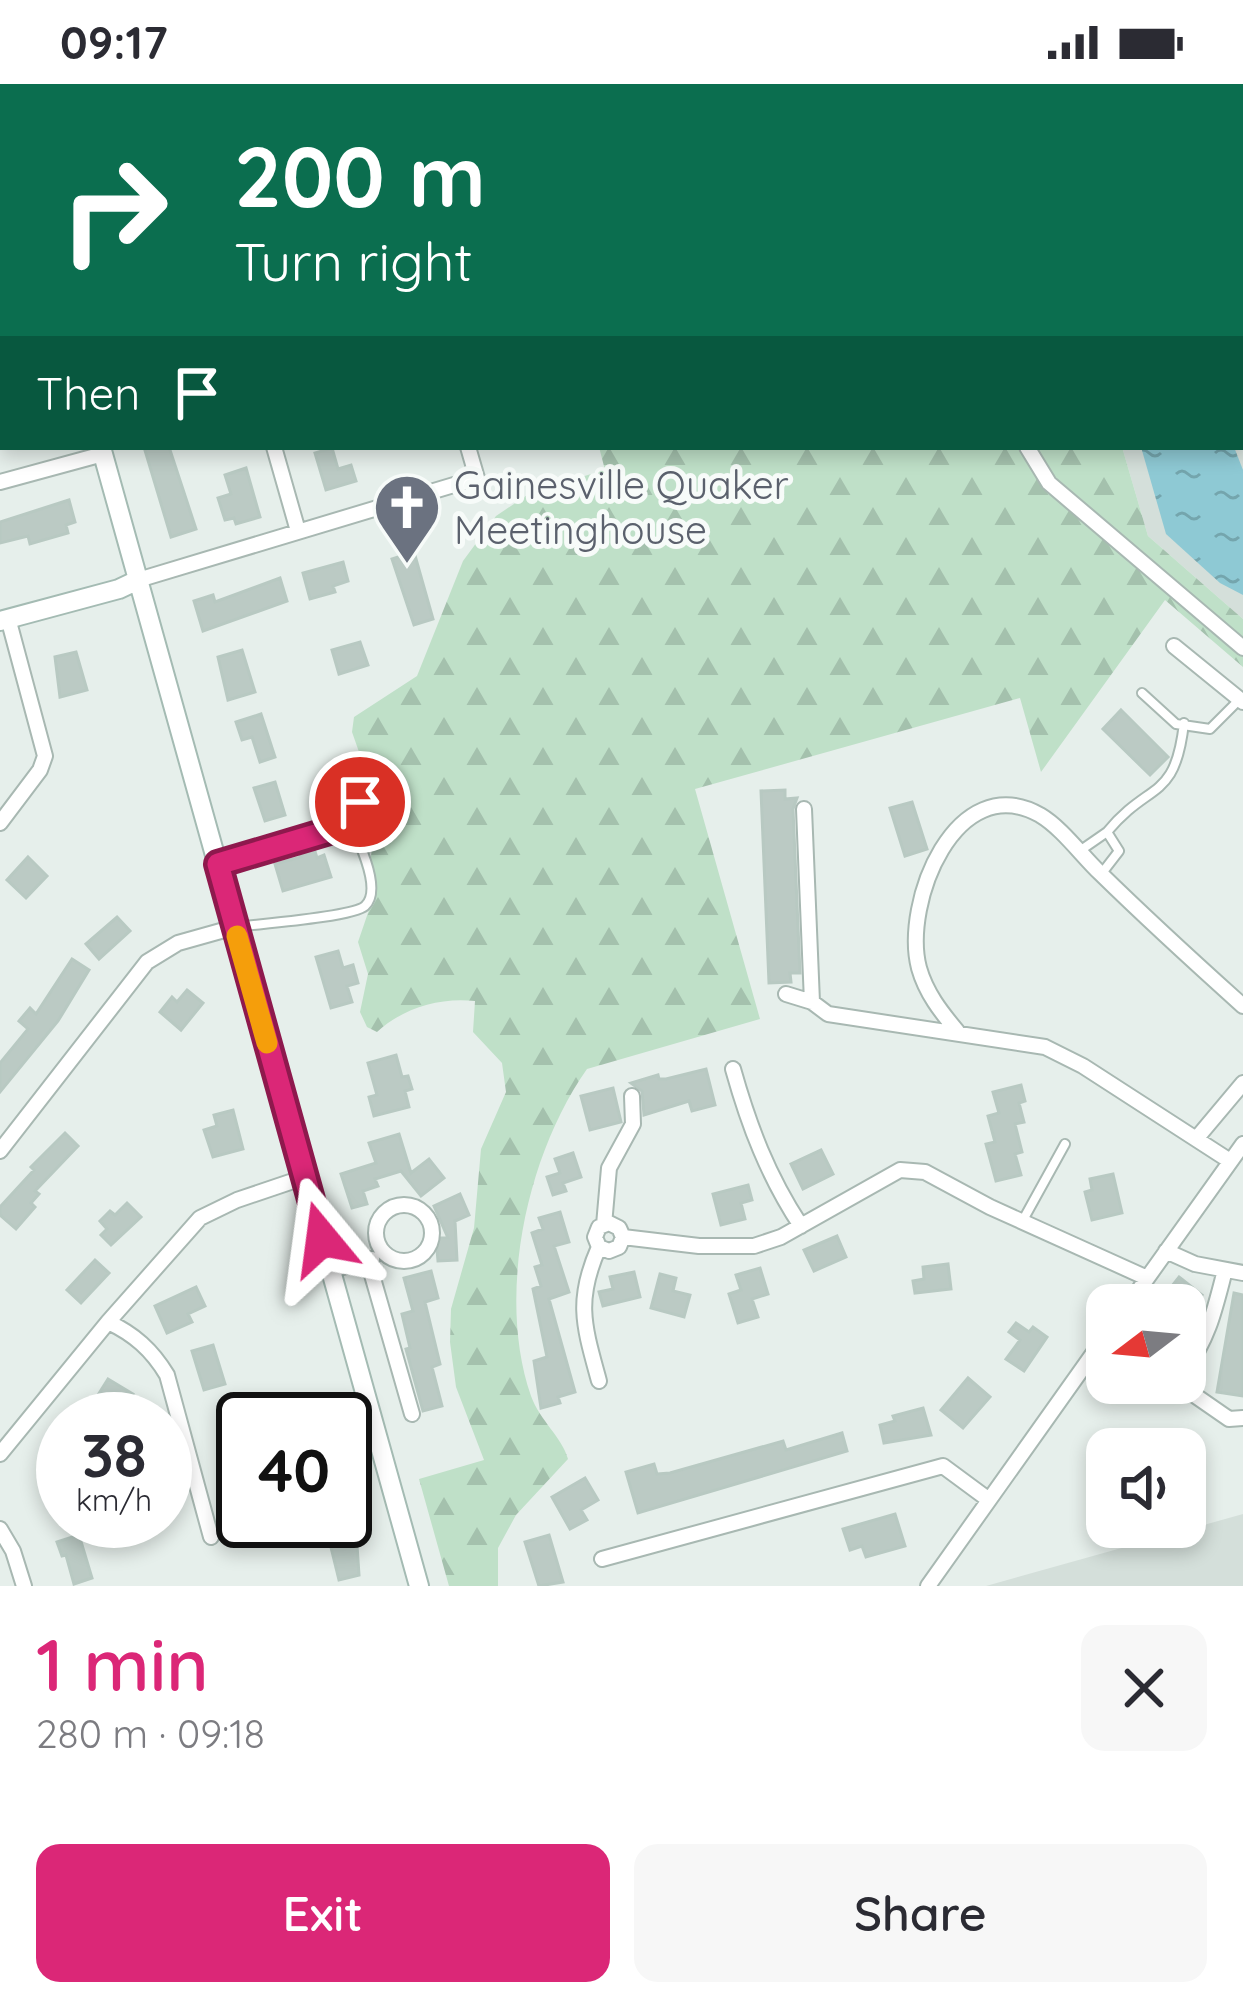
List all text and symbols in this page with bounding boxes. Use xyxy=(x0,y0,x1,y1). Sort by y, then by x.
text: 09:17 xyxy=(60,14,168,70)
text: 200 m xyxy=(234,123,486,228)
icon: right xyxy=(36,132,192,288)
text: Turn right xyxy=(234,227,473,295)
icon: arrive xyxy=(164,360,230,426)
text: Then xyxy=(36,365,140,421)
place label: Gainesville Quaker Meetinghouse xyxy=(454,460,789,554)
church icon: Gainesville Quaker Meetinghouse xyxy=(372,472,442,566)
pin xyxy=(309,751,411,853)
icon: arrive xyxy=(327,769,393,835)
position arrow xyxy=(259,1176,385,1302)
north arrow xyxy=(1086,1284,1206,1404)
map controls xyxy=(1086,1284,1206,1548)
speed limit sign: 40 xyxy=(216,1392,372,1548)
text: 38 xyxy=(81,1417,147,1492)
button: sound xyxy=(1086,1428,1206,1548)
text: km/h xyxy=(76,1481,152,1519)
text: 1 min xyxy=(36,1619,209,1709)
button: close xyxy=(1081,1625,1207,1751)
text: 280 m · 09:18 xyxy=(36,1709,265,1758)
button: Exit xyxy=(36,1844,610,1982)
button: Share xyxy=(634,1844,1207,1982)

